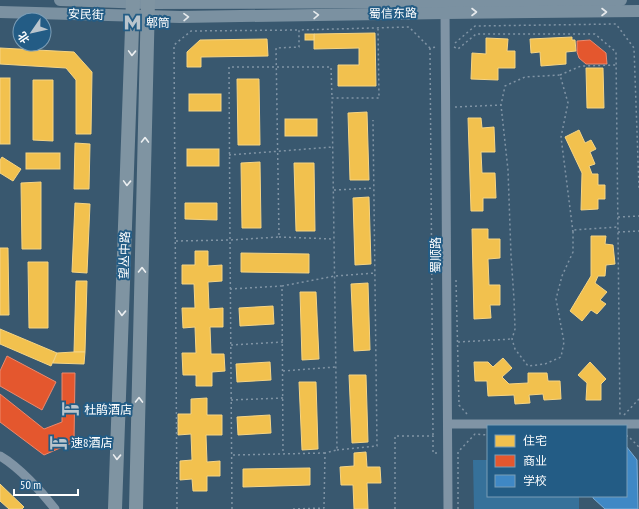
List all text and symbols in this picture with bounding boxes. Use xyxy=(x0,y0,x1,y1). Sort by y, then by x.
street label: 蜀信东路 xyxy=(369,5,417,21)
street label: 安民街 xyxy=(68,6,104,22)
one-way arrow xyxy=(471,8,477,16)
one-way arrow xyxy=(601,8,607,16)
one-way arrow xyxy=(313,11,319,19)
north arrow xyxy=(12,12,52,52)
metro station icon: 郫筒 xyxy=(123,12,143,32)
one-way arrow xyxy=(183,13,189,21)
place label: 郫筒 xyxy=(146,15,170,30)
text: 北 xyxy=(15,29,33,46)
one-way arrow xyxy=(127,50,136,56)
one-way arrow xyxy=(140,137,149,143)
one-way arrow xyxy=(123,180,131,186)
street label: 望丛中路 xyxy=(116,231,132,279)
street label: 蜀顺路 xyxy=(428,237,443,273)
one-way arrow xyxy=(137,267,146,273)
one-way arrow xyxy=(118,310,126,316)
one-way arrow xyxy=(134,397,143,403)
hotel icon: 杜鹃酒店 xyxy=(61,399,81,419)
place label: 杜鹃酒店 xyxy=(84,402,132,417)
legend xyxy=(487,425,627,497)
hotel icon: 速8酒店 xyxy=(48,432,68,452)
text: 住宅 xyxy=(523,433,547,448)
place label: 速8酒店 xyxy=(71,435,112,450)
text: 商业 xyxy=(523,453,547,468)
one-way arrow xyxy=(113,454,121,460)
scale bar xyxy=(14,471,78,497)
text: 学校 xyxy=(523,473,547,488)
text: 50 m xyxy=(20,477,41,492)

